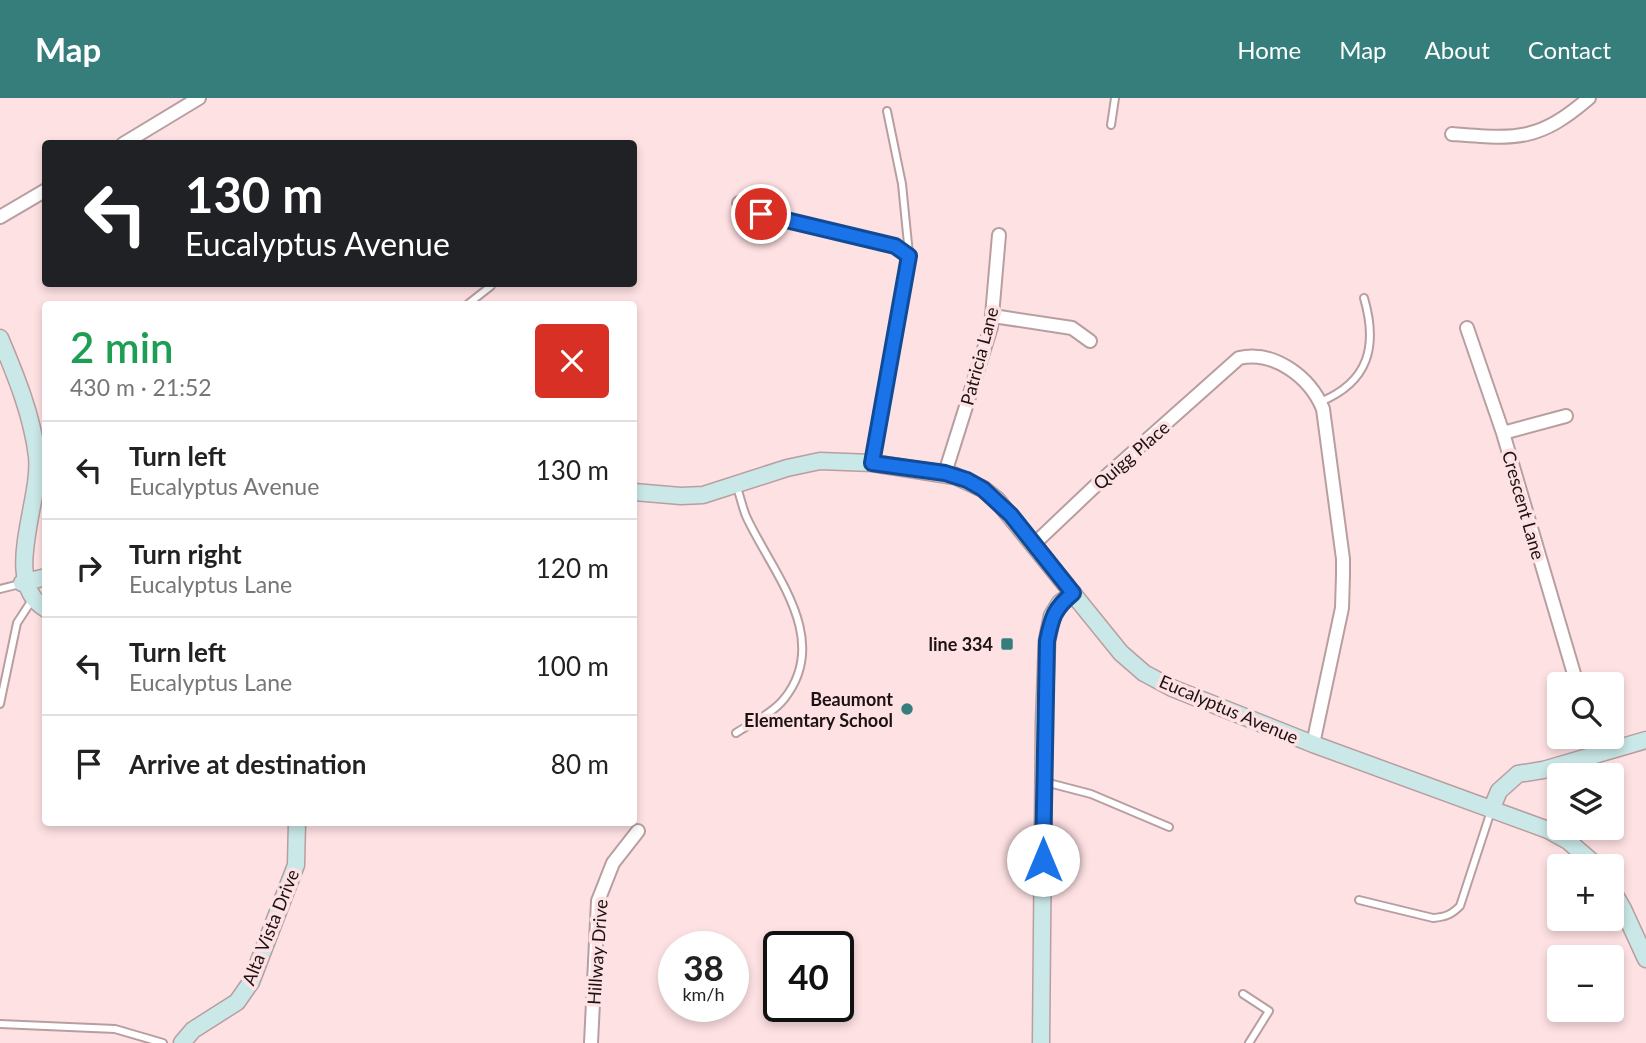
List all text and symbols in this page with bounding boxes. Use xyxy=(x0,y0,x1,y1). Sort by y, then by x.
text: Map xyxy=(35,29,101,69)
text: Home xyxy=(1237,35,1301,64)
text: Map xyxy=(1339,35,1387,64)
text: About xyxy=(1425,35,1490,64)
text: Contact xyxy=(1528,35,1611,64)
text: 130 m xyxy=(185,165,323,223)
icon: left xyxy=(70,168,161,259)
pin xyxy=(731,184,791,244)
icon: arrive xyxy=(742,195,780,233)
text: Eucalyptus Avenue xyxy=(185,224,450,263)
street label: Patricia Lane xyxy=(955,304,1003,408)
text: 2 min xyxy=(70,322,174,372)
button: close xyxy=(535,324,609,398)
text: 430 m · 21:52 xyxy=(70,373,212,401)
street label: Quigg Place xyxy=(1088,416,1174,494)
text: Turn left xyxy=(129,440,226,472)
street label: Crescent Lane xyxy=(1498,448,1550,562)
icon: left xyxy=(70,451,108,489)
text: 130 m xyxy=(536,454,609,486)
text: Eucalyptus Avenue xyxy=(129,472,319,500)
text: Turn right xyxy=(129,538,242,570)
icon: right xyxy=(70,549,108,587)
text: 120 m xyxy=(536,552,609,584)
text: Eucalyptus Lane xyxy=(129,570,292,598)
place label: line 334 xyxy=(928,633,993,655)
text: Turn left xyxy=(129,636,226,668)
marker: line 334 xyxy=(999,636,1015,652)
icon: left xyxy=(70,647,108,685)
text: 100 m xyxy=(536,650,609,682)
text: Eucalyptus Lane xyxy=(129,668,292,696)
street label: Eucalyptus Avenue xyxy=(1156,670,1302,748)
map controls xyxy=(1547,672,1624,1022)
button: search xyxy=(1547,672,1624,749)
place label: Beaumont Elementary School xyxy=(744,688,893,731)
marker: Beaumont Elementary School xyxy=(899,701,915,717)
icon: arrive xyxy=(70,745,108,783)
text: Arrive at destination xyxy=(129,748,366,780)
text: 80 m xyxy=(551,748,609,780)
button: layers xyxy=(1547,763,1624,840)
position arrow xyxy=(1006,823,1080,897)
button: + xyxy=(1547,854,1624,931)
street label: Alta Vista Drive xyxy=(237,866,303,988)
street label: Hillway Drive xyxy=(582,899,612,1005)
speed limit sign: 40 xyxy=(763,931,854,1022)
button: − xyxy=(1547,945,1624,1022)
text: 38 xyxy=(683,946,724,988)
text: km/h xyxy=(682,983,725,1005)

